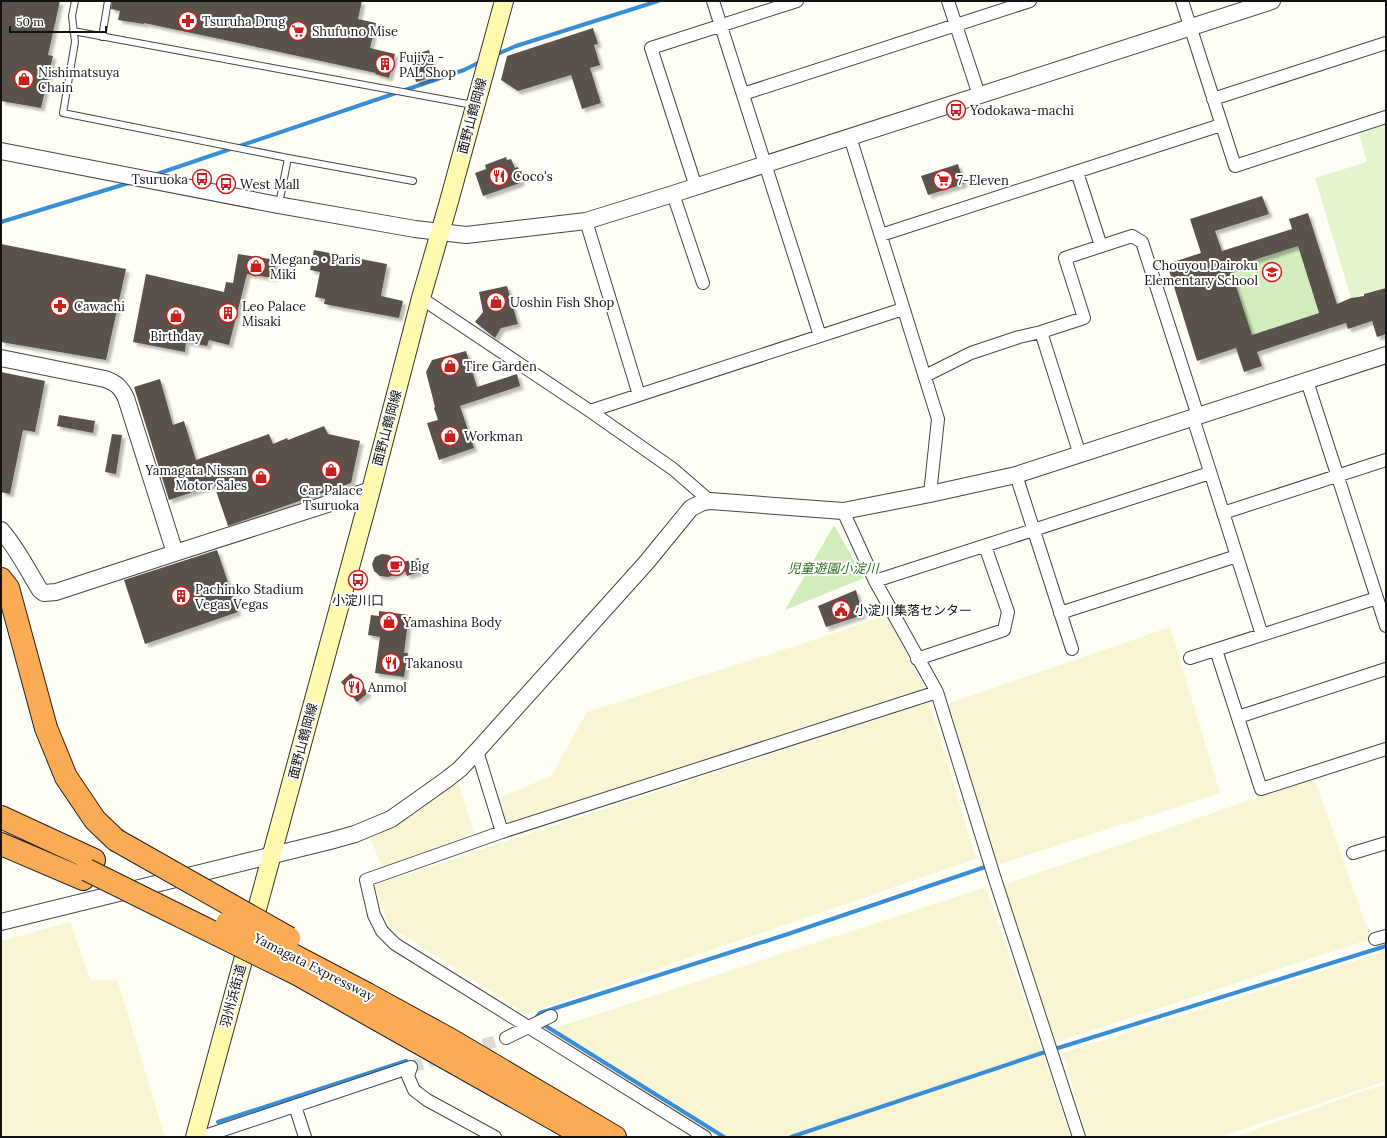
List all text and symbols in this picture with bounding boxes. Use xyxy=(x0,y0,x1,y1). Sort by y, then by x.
scale bar xyxy=(10,8,106,34)
pharmacy icon: Tsuruha Drug xyxy=(177,10,199,32)
place label: Tsuruha Drug xyxy=(202,13,286,30)
text: 50 m xyxy=(16,14,44,29)
supermarket icon: Shufu no Mise xyxy=(287,20,309,42)
place label: Shufu no Mise xyxy=(312,23,398,40)
place label: Fujiya - PAL Shop xyxy=(399,49,456,81)
building icon: Fujiya - PAL Shop xyxy=(374,53,396,75)
place label: Nishimatsuya Chain xyxy=(38,64,120,96)
shop icon: Nishimatsuya Chain xyxy=(13,68,35,90)
street label: 面野山鶴岡線 xyxy=(454,76,490,156)
bus stop icon: Yodokawa-machi xyxy=(945,99,967,121)
place label: Yodokawa-machi xyxy=(969,102,1074,119)
restaurant icon: Coco's xyxy=(488,165,510,187)
bus stop icon: Tsuruoka xyxy=(191,168,213,190)
place label: Coco's xyxy=(513,168,553,185)
supermarket icon: 7-Eleven xyxy=(932,169,954,191)
place label: Tsuruoka xyxy=(132,171,188,188)
place label: 7-Eleven xyxy=(957,172,1009,189)
bus stop icon: West Mall xyxy=(215,173,237,195)
place label: West Mall xyxy=(240,176,300,193)
place label: Megane・Paris Miki xyxy=(270,251,361,283)
shop icon: Megane・Paris Miki xyxy=(245,255,267,277)
place label: Chouyou Dairoku Elementary School xyxy=(1144,257,1258,289)
school or university icon: Chouyou Dairoku Elementary School xyxy=(1261,261,1283,283)
shop icon: Uoshin Fish Shop xyxy=(485,291,507,313)
place label: Uoshin Fish Shop xyxy=(510,294,615,311)
pharmacy icon: Cawachi xyxy=(49,295,71,317)
place label: Cawachi xyxy=(74,298,125,315)
place label: Leo Palace Misaki xyxy=(242,298,306,330)
building icon: Leo Palace Misaki xyxy=(217,302,239,324)
shop icon: Birthday xyxy=(165,305,187,327)
place label: Birthday xyxy=(150,328,202,345)
shop icon: Tire Garden xyxy=(439,355,461,377)
place label: Tire Garden xyxy=(464,358,537,375)
street label: 面野山鶴岡線 xyxy=(369,388,405,468)
shop icon: Workman xyxy=(439,425,461,447)
place label: Workman xyxy=(464,428,523,445)
shop icon: Car Palace Tsuruoka xyxy=(320,459,342,481)
place label: Yamagata Nissan Motor Sales xyxy=(144,462,247,494)
shop icon: Yamagata Nissan Motor Sales xyxy=(250,466,272,488)
place label: Car Palace Tsuruoka xyxy=(299,482,363,514)
cafe icon: Big xyxy=(385,555,407,577)
place label: Big xyxy=(410,558,430,575)
park label: 児童遊園小淀川 xyxy=(787,560,880,577)
bus stop icon: 小淀川口 xyxy=(347,569,369,591)
place label: Pachinko Stadium Vegas Vegas xyxy=(194,581,304,613)
building icon: Pachinko Stadium Vegas Vegas xyxy=(170,585,192,607)
place label: 小淀川口 xyxy=(332,592,384,609)
public building icon: 小淀川集落センター xyxy=(830,599,852,621)
place label: 小淀川集落センター xyxy=(855,602,972,619)
shop icon: Yamashina Body xyxy=(378,611,400,633)
place label: Yamashina Body xyxy=(402,614,502,631)
restaurant icon: Takanosu xyxy=(380,652,402,674)
place label: Takanosu xyxy=(405,655,463,672)
restaurant icon: Anmol xyxy=(343,676,365,698)
place label: Anmol xyxy=(367,679,407,696)
street label: 面野山鶴岡線 xyxy=(285,701,321,781)
street label: Yamagata Expressway xyxy=(250,929,377,1005)
street label: 羽州浜街道 xyxy=(216,962,250,1030)

